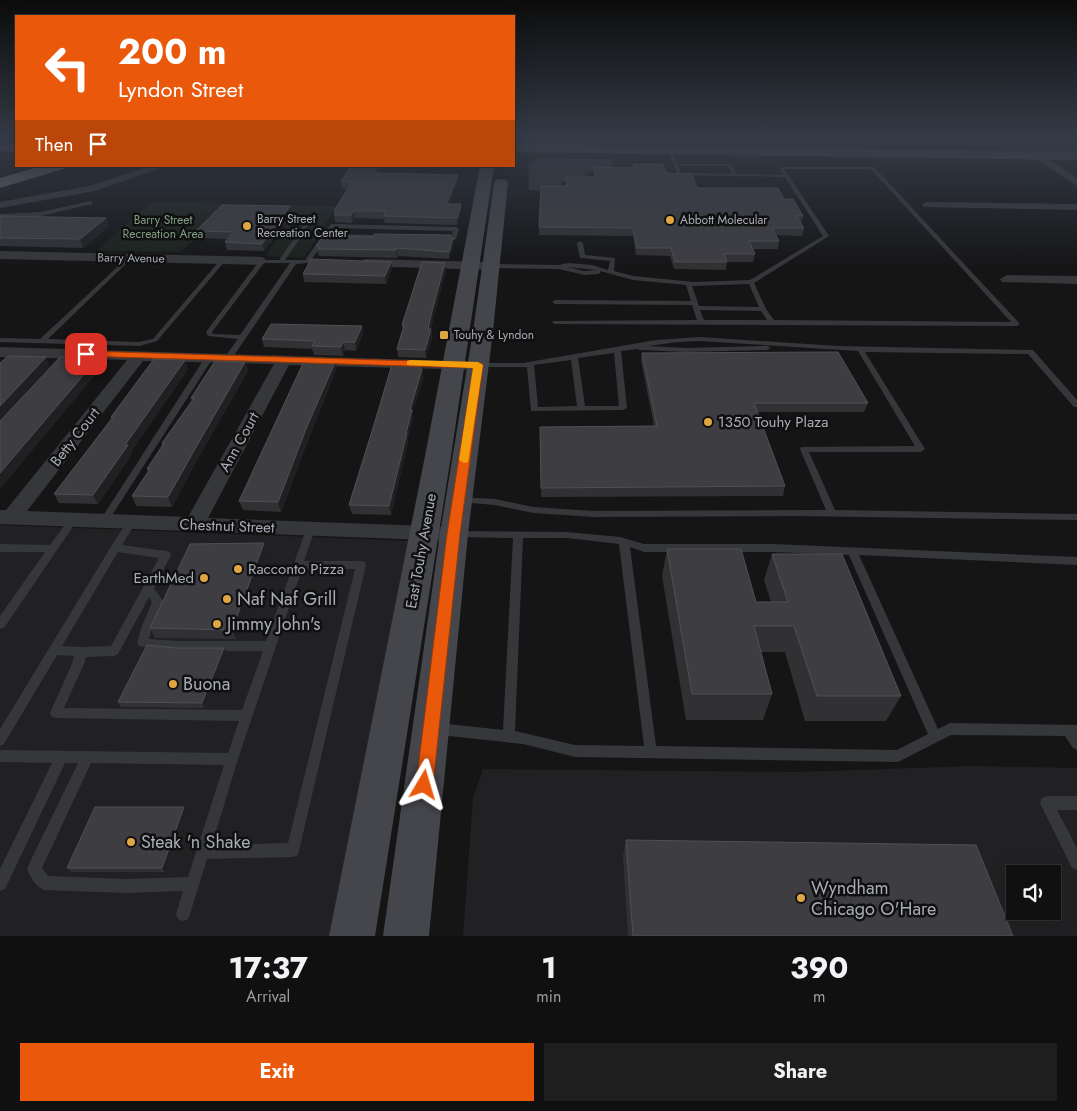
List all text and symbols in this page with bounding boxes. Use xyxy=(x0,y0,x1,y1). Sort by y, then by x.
text: 200 m xyxy=(118,27,227,77)
icon: left xyxy=(35,35,100,100)
text: Lyndon Street xyxy=(118,73,243,105)
icon: arrive xyxy=(84,130,112,158)
text: Then xyxy=(35,131,74,158)
place label: Barry Street Recreation Center xyxy=(257,210,349,242)
park label: Barry Street Recreation Area xyxy=(123,211,204,243)
place label: Abbott Molecular xyxy=(680,211,768,229)
marker: Abbott Molecular xyxy=(664,214,676,226)
marker: Barry Street Recreation Center xyxy=(241,220,253,232)
street label: Barry Avenue xyxy=(97,248,165,268)
place label: Touhy & Lyndon xyxy=(454,326,534,344)
marker: Touhy & Lyndon xyxy=(438,329,450,341)
pin xyxy=(65,333,107,375)
icon: arrive xyxy=(72,340,100,368)
street label: Betty Court xyxy=(45,403,105,471)
street label: Ann Court xyxy=(214,408,265,476)
place label: 1350 Touhy Plaza xyxy=(718,411,828,433)
marker: 1350 Touhy Plaza xyxy=(702,416,714,428)
street label: East Touhy Avenue xyxy=(400,491,442,610)
street label: Chestnut Street xyxy=(179,513,275,539)
place label: Racconto Pizza xyxy=(248,558,344,580)
marker: Racconto Pizza xyxy=(232,563,244,575)
place label: EarthMed xyxy=(133,567,194,589)
marker: EarthMed xyxy=(198,572,210,584)
place label: Naf Naf Grill xyxy=(237,586,336,612)
marker: Naf Naf Grill xyxy=(221,593,233,605)
place label: Jimmy John's xyxy=(225,611,320,637)
marker: Jimmy John's xyxy=(211,618,223,630)
place label: Buona xyxy=(183,671,230,697)
marker: Buona xyxy=(167,678,179,690)
position arrow xyxy=(397,758,449,810)
place label: Steak 'n Shake xyxy=(141,829,250,855)
marker: Steak 'n Shake xyxy=(125,836,137,848)
map controls xyxy=(1006,865,1061,920)
button: sound xyxy=(1006,865,1061,920)
place label: Wyndham Chicago O'Hare xyxy=(811,875,936,922)
marker: Wyndham Chicago O'Hare xyxy=(795,892,807,904)
text: 17:37 xyxy=(229,946,308,989)
text: 1 xyxy=(541,946,556,989)
text: 390 xyxy=(790,946,848,989)
text: Arrival xyxy=(246,985,290,1008)
text: min xyxy=(536,985,561,1008)
text: m xyxy=(813,985,825,1008)
button: Exit xyxy=(20,1043,534,1101)
button: Share xyxy=(544,1043,1057,1101)

